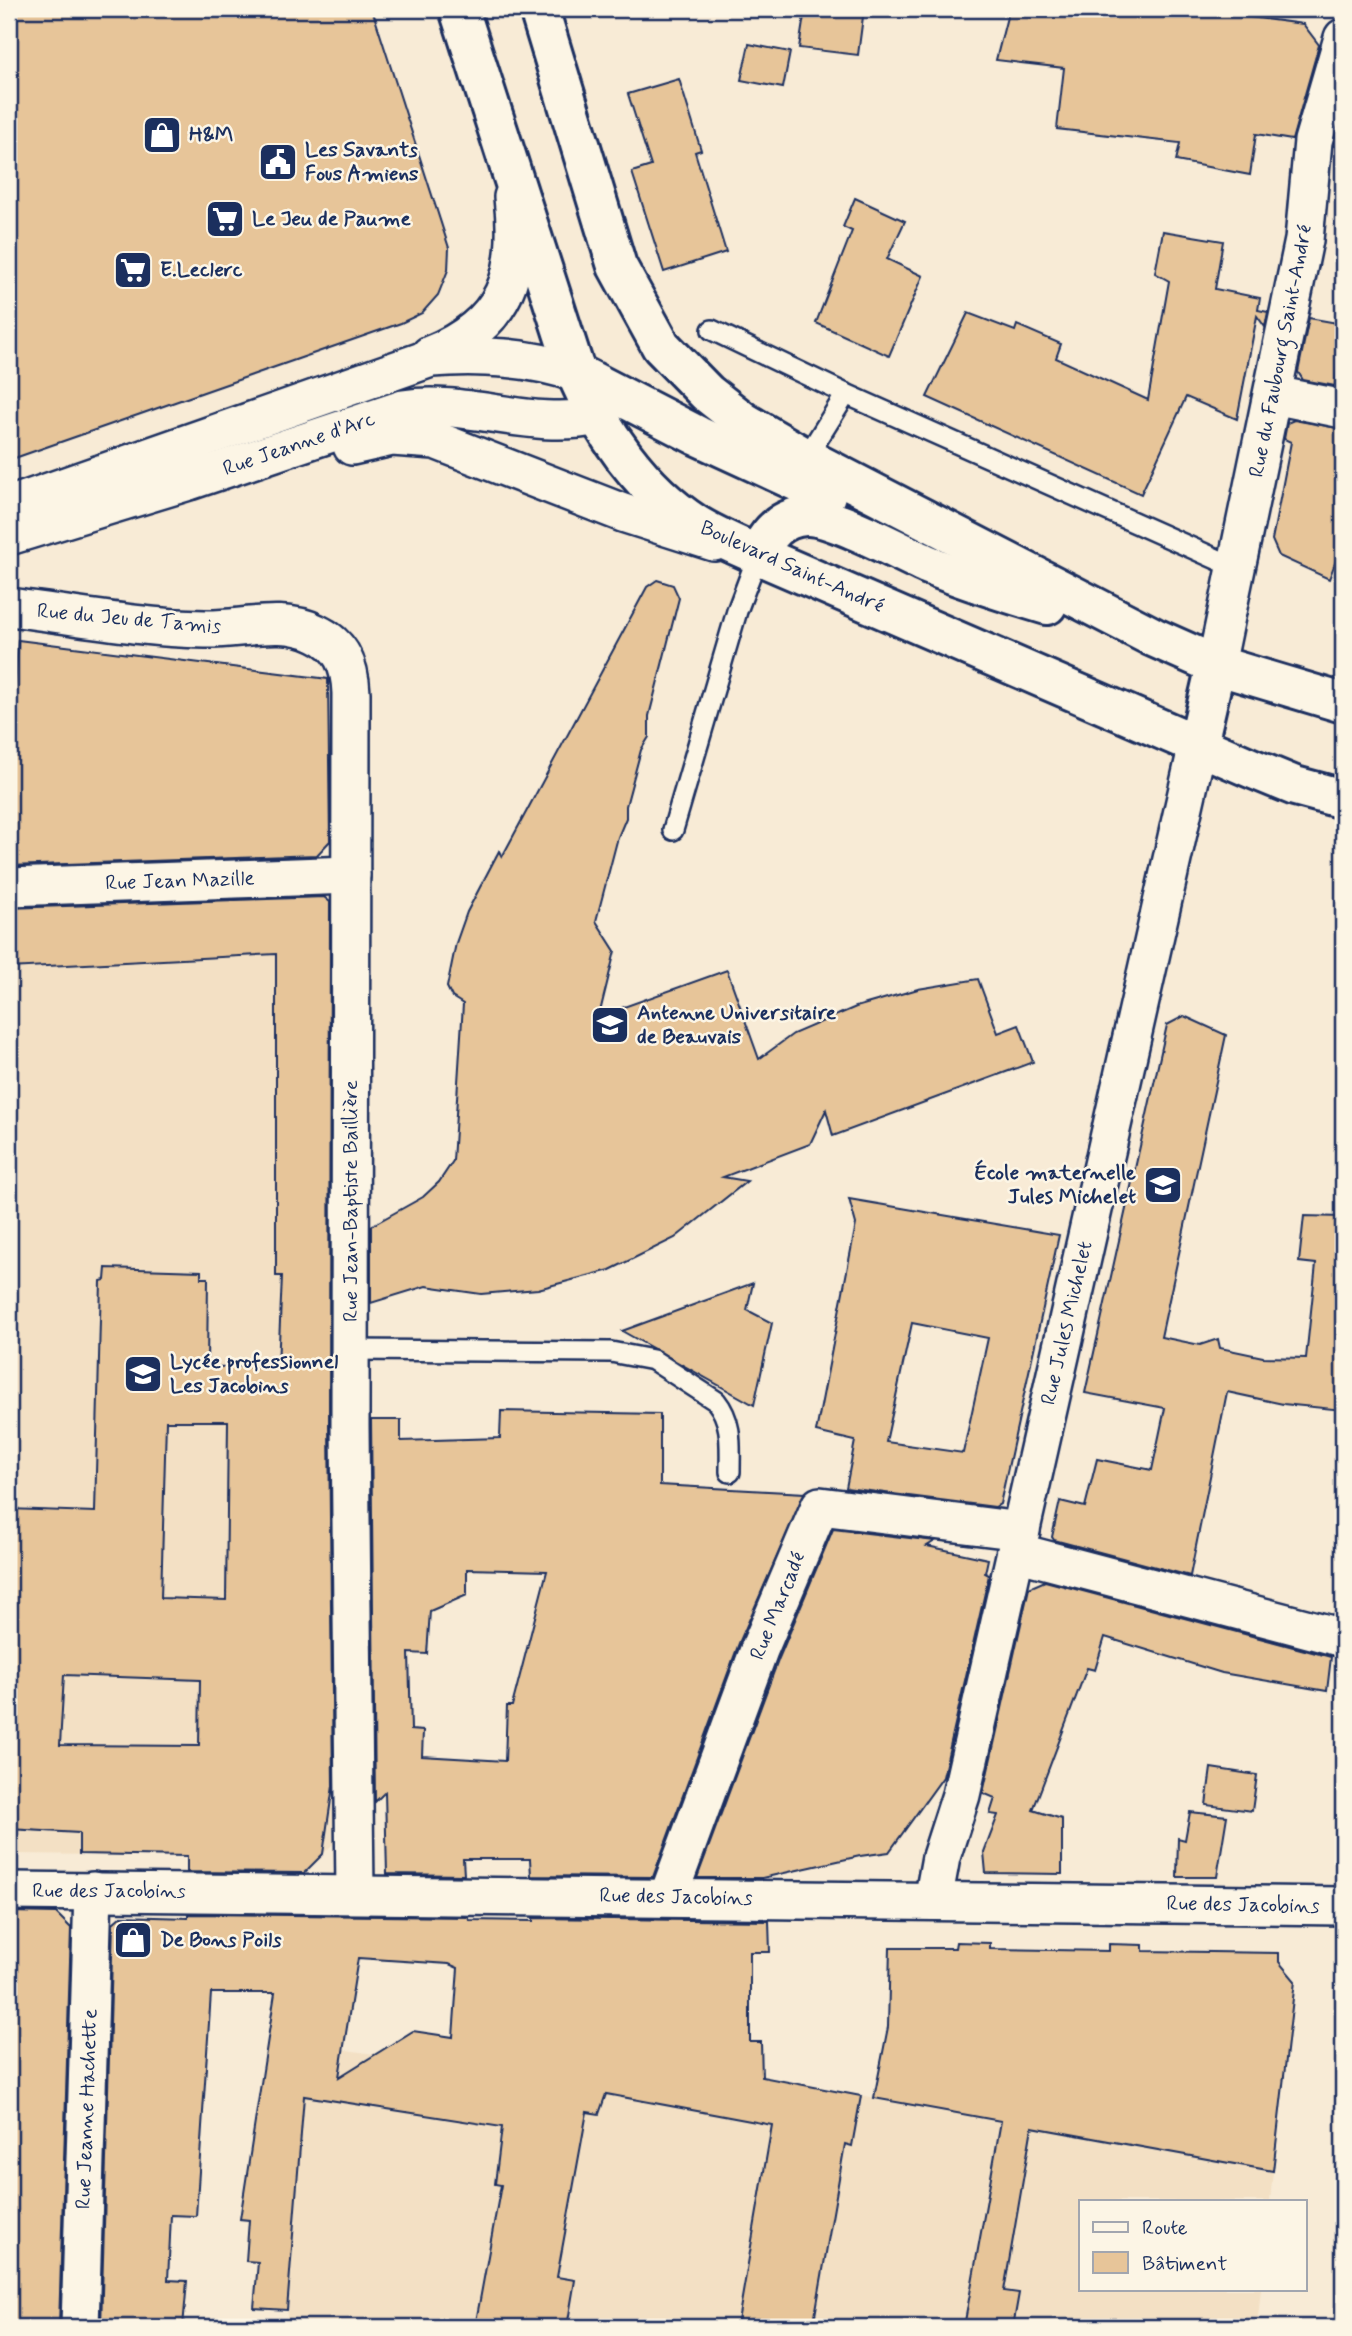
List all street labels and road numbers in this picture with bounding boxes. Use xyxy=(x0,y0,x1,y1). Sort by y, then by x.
street label: Rue du Faubourg Saint-André xyxy=(1243,222,1321,480)
street label: Rue Jeanne d'Arc xyxy=(219,405,379,483)
street label: Boulevard Saint-André xyxy=(696,514,888,620)
street label: Rue du Jeu de Tamis xyxy=(36,597,222,641)
street label: Rue Jean Mazille xyxy=(105,864,255,898)
street label: Rue Jean-Baptiste Baillière xyxy=(337,1080,365,1322)
street label: Rue Jules Michelet xyxy=(1035,1238,1100,1408)
street label: Rue Marcadé xyxy=(744,1548,812,1664)
street label: Rue des Jacobins xyxy=(32,1877,186,1905)
street label: Rue des Jacobins xyxy=(599,1882,753,1912)
street label: Rue des Jacobins xyxy=(1166,1890,1320,1920)
street label: Rue Jeanne Hachette xyxy=(70,2008,104,2210)

